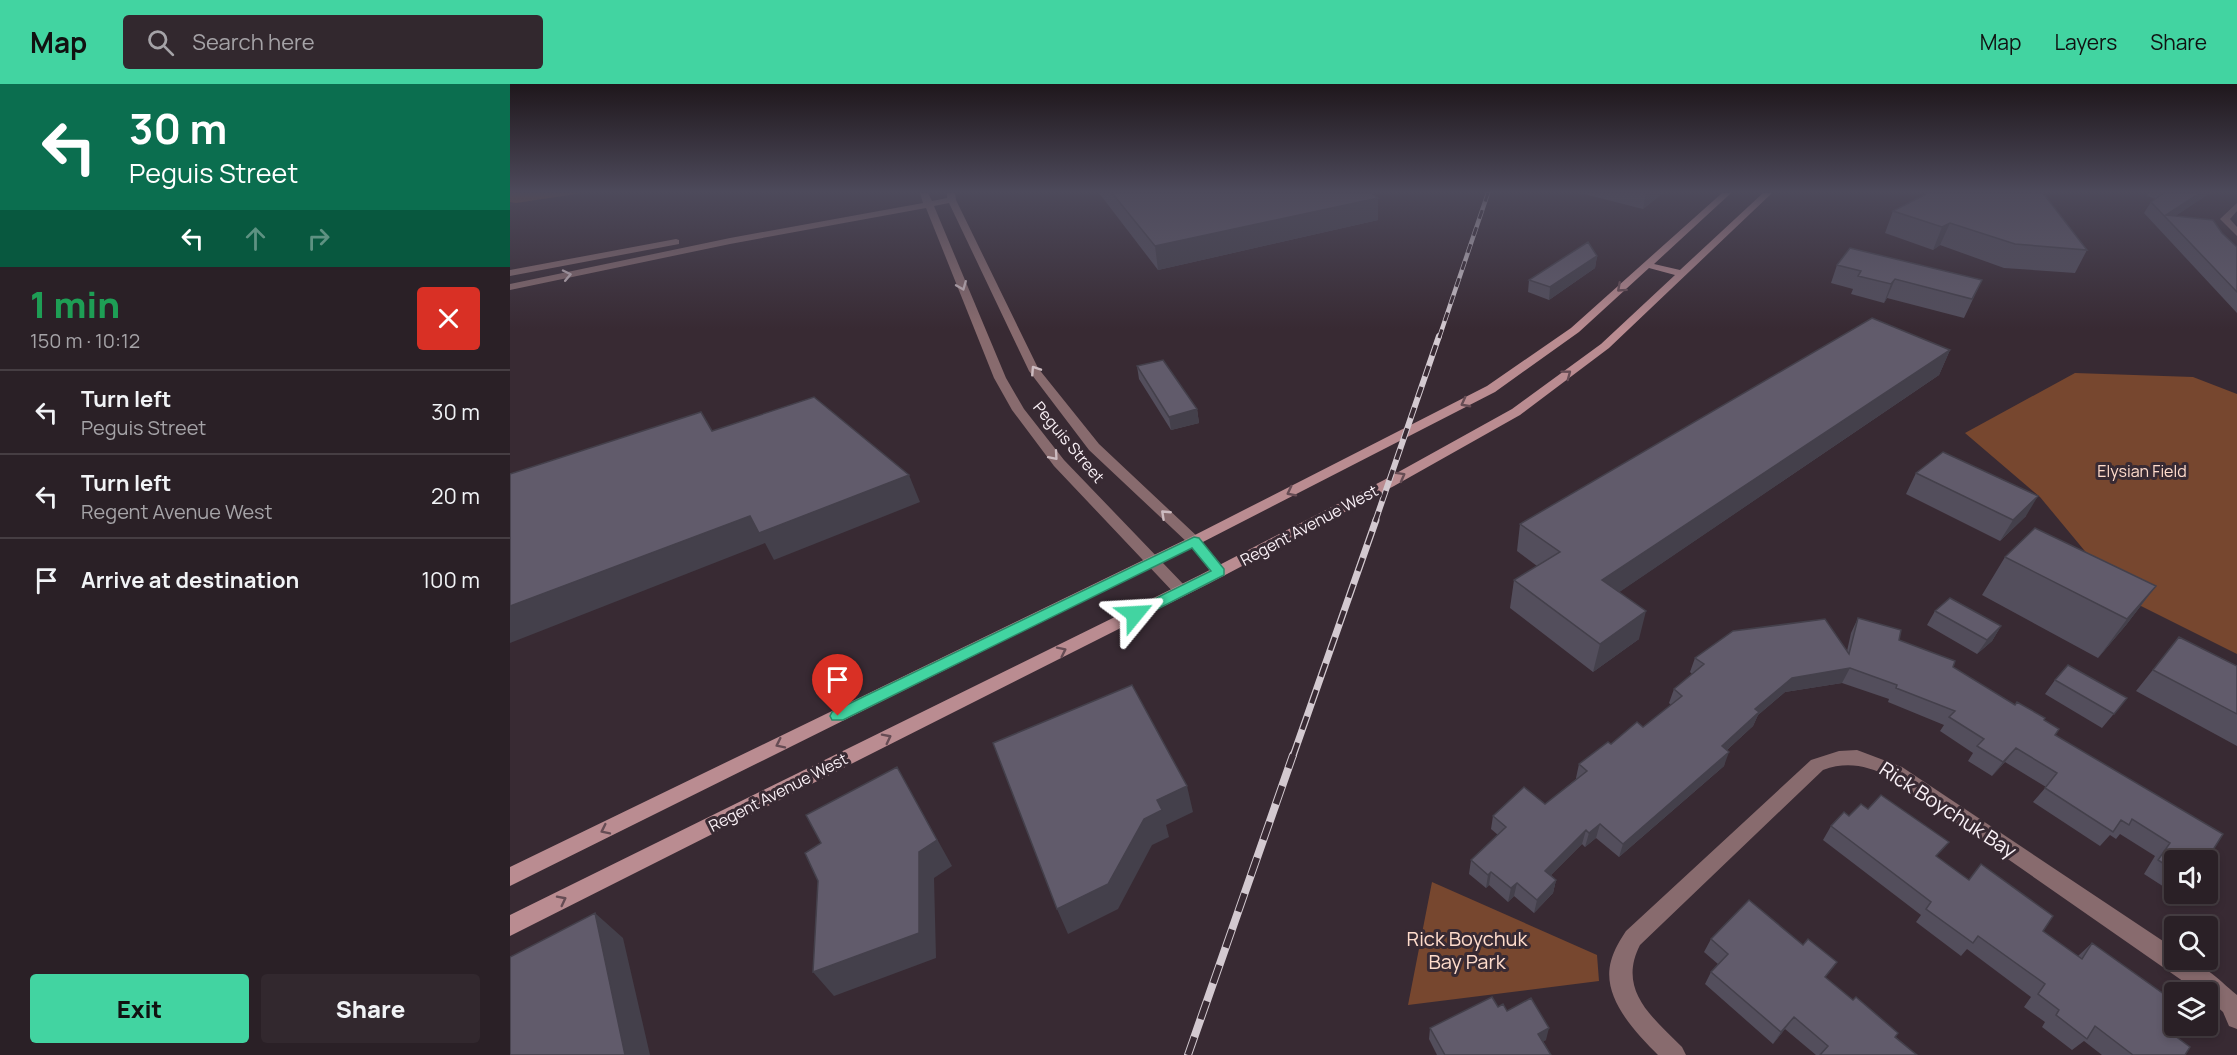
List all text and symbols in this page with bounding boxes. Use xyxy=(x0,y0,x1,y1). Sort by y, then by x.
search box xyxy=(123,15,543,69)
text: Map xyxy=(30,23,87,61)
icon: search xyxy=(144,26,177,59)
text: Search here xyxy=(192,27,315,57)
text: Map xyxy=(1980,28,2021,56)
text: Layers xyxy=(2054,28,2117,56)
text: Share xyxy=(2150,28,2207,56)
text: 30 m xyxy=(129,99,227,157)
icon: left xyxy=(30,108,108,186)
text: Peguis Street xyxy=(129,154,298,191)
icon: left xyxy=(176,222,209,255)
icon: ahead xyxy=(239,222,272,255)
icon: right xyxy=(302,222,335,255)
one-way arrow xyxy=(562,269,572,282)
one-way arrow xyxy=(955,279,967,290)
text: 1 min xyxy=(30,280,120,329)
one-way arrow xyxy=(1617,281,1628,292)
button: close xyxy=(417,287,480,350)
text: 150 m · 10:12 xyxy=(30,327,140,354)
one-way arrow xyxy=(1031,366,1042,377)
one-way arrow xyxy=(1560,370,1571,381)
text: Turn left xyxy=(81,384,171,414)
icon: left xyxy=(30,396,63,429)
one-way arrow xyxy=(1460,396,1471,407)
text: 30 m xyxy=(431,397,480,427)
street label: Peguis Street xyxy=(1028,397,1110,487)
text: Peguis Street xyxy=(81,414,206,441)
one-way arrow xyxy=(1047,449,1058,460)
park label: Elysian Field xyxy=(2097,460,2187,482)
text: Turn left xyxy=(81,468,171,498)
one-way arrow xyxy=(1395,472,1405,483)
street label: Regent Avenue West xyxy=(1236,479,1382,571)
icon: left xyxy=(30,480,63,513)
text: 20 m xyxy=(431,481,480,511)
one-way arrow xyxy=(1286,485,1297,497)
text: Regent Avenue West xyxy=(81,498,273,525)
one-way arrow xyxy=(1162,510,1172,521)
icon: arrive xyxy=(30,564,63,597)
text: Arrive at destination xyxy=(81,565,299,595)
text: 100 m xyxy=(422,565,480,595)
position arrow xyxy=(1103,582,1167,646)
one-way arrow xyxy=(1055,647,1066,658)
pin xyxy=(812,654,863,716)
icon: arrive xyxy=(821,663,854,696)
one-way arrow xyxy=(881,734,892,745)
one-way arrow xyxy=(775,737,786,749)
street label: Regent Avenue West xyxy=(705,747,851,837)
street label: Rick Boychuk Bay xyxy=(1875,755,2022,864)
one-way arrow xyxy=(600,823,611,835)
map controls xyxy=(2164,850,2218,1036)
button: sound xyxy=(2164,850,2218,904)
one-way arrow xyxy=(556,896,567,907)
button: search xyxy=(2164,916,2218,970)
park label: Rick Boychuk Bay Park xyxy=(1407,925,1529,975)
button: Exit xyxy=(30,974,249,1043)
button: Share xyxy=(261,974,480,1043)
button: layers xyxy=(2164,982,2218,1036)

